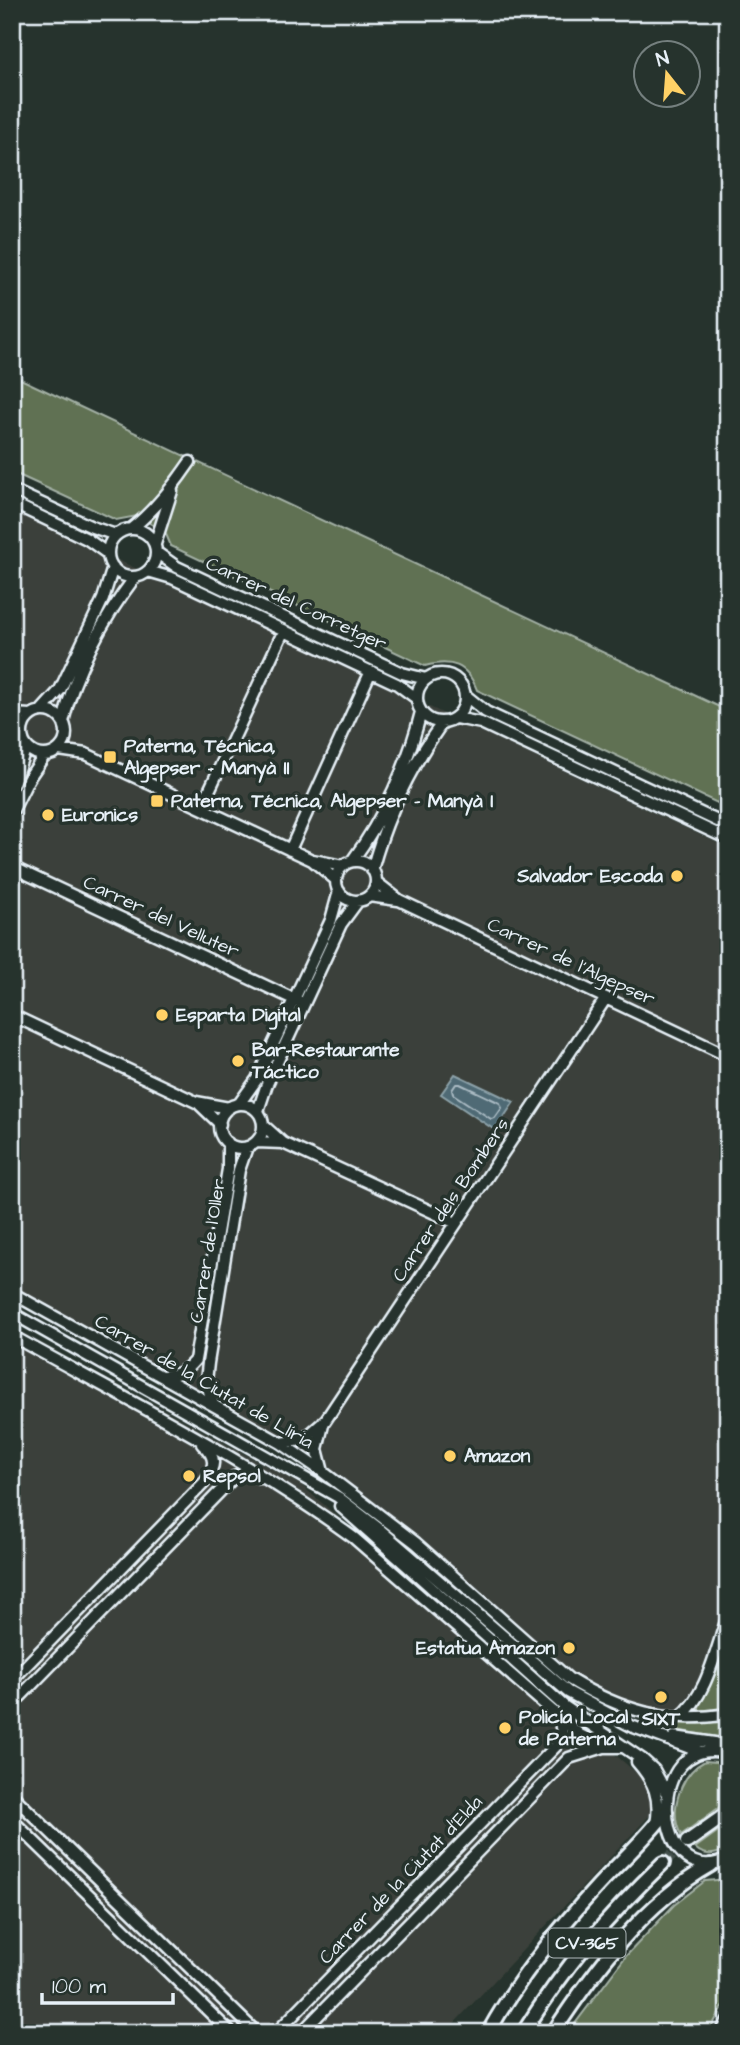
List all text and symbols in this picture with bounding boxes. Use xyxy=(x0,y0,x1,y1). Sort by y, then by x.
north arrow xyxy=(632,38,702,108)
text: N xyxy=(653,45,672,74)
street label: Carrer del Corretger xyxy=(201,550,391,659)
place label: Paterna, Técnica, Algepser - Manyà II xyxy=(124,733,290,783)
marker: Paterna, Técnica, Algepser - Manyà II xyxy=(102,749,118,765)
place label: Paterna, Técnica, Algepser - Manyà I xyxy=(171,788,493,816)
marker: Paterna, Técnica, Algepser - Manyà I xyxy=(149,793,165,809)
place label: Euronics xyxy=(62,802,138,829)
marker: Euronics xyxy=(40,807,56,823)
place label: Salvador Escoda xyxy=(516,863,663,890)
marker: Salvador Escoda xyxy=(669,868,685,884)
street label: Carrer del Velluter xyxy=(79,869,244,965)
street label: Carrer de l'Algepser xyxy=(482,911,660,1014)
place label: Esparta Digital xyxy=(176,1002,301,1030)
marker: Esparta Digital xyxy=(154,1007,170,1023)
place label: Bar-Restaurante Táctico xyxy=(251,1037,400,1086)
marker: Bar-Restaurante Táctico xyxy=(230,1053,246,1069)
street label: Carrer dels Bombers xyxy=(386,1113,516,1287)
street label: Carrer de l'Oller xyxy=(183,1176,233,1325)
street label: Carrer de la Ciutat de Llíria xyxy=(90,1308,319,1456)
place label: Amazon xyxy=(464,1443,531,1470)
marker: Amazon xyxy=(442,1448,458,1464)
place label: Repsol xyxy=(203,1463,261,1490)
marker: Repsol xyxy=(181,1468,197,1484)
place label: Estatua Amazon xyxy=(416,1635,555,1662)
marker: Estatua Amazon xyxy=(561,1640,577,1656)
marker: SIXT xyxy=(653,1689,669,1705)
place label: Policía Local de Paterna xyxy=(518,1704,628,1753)
place label: SIXT xyxy=(641,1706,681,1733)
marker: Policía Local de Paterna xyxy=(497,1720,513,1736)
street label: Carrer de la Ciutat d'Elda xyxy=(313,1789,489,1970)
road number: CV-365 xyxy=(548,1928,626,1957)
scale bar xyxy=(42,1961,173,2005)
text: 100 m xyxy=(52,1972,107,2001)

